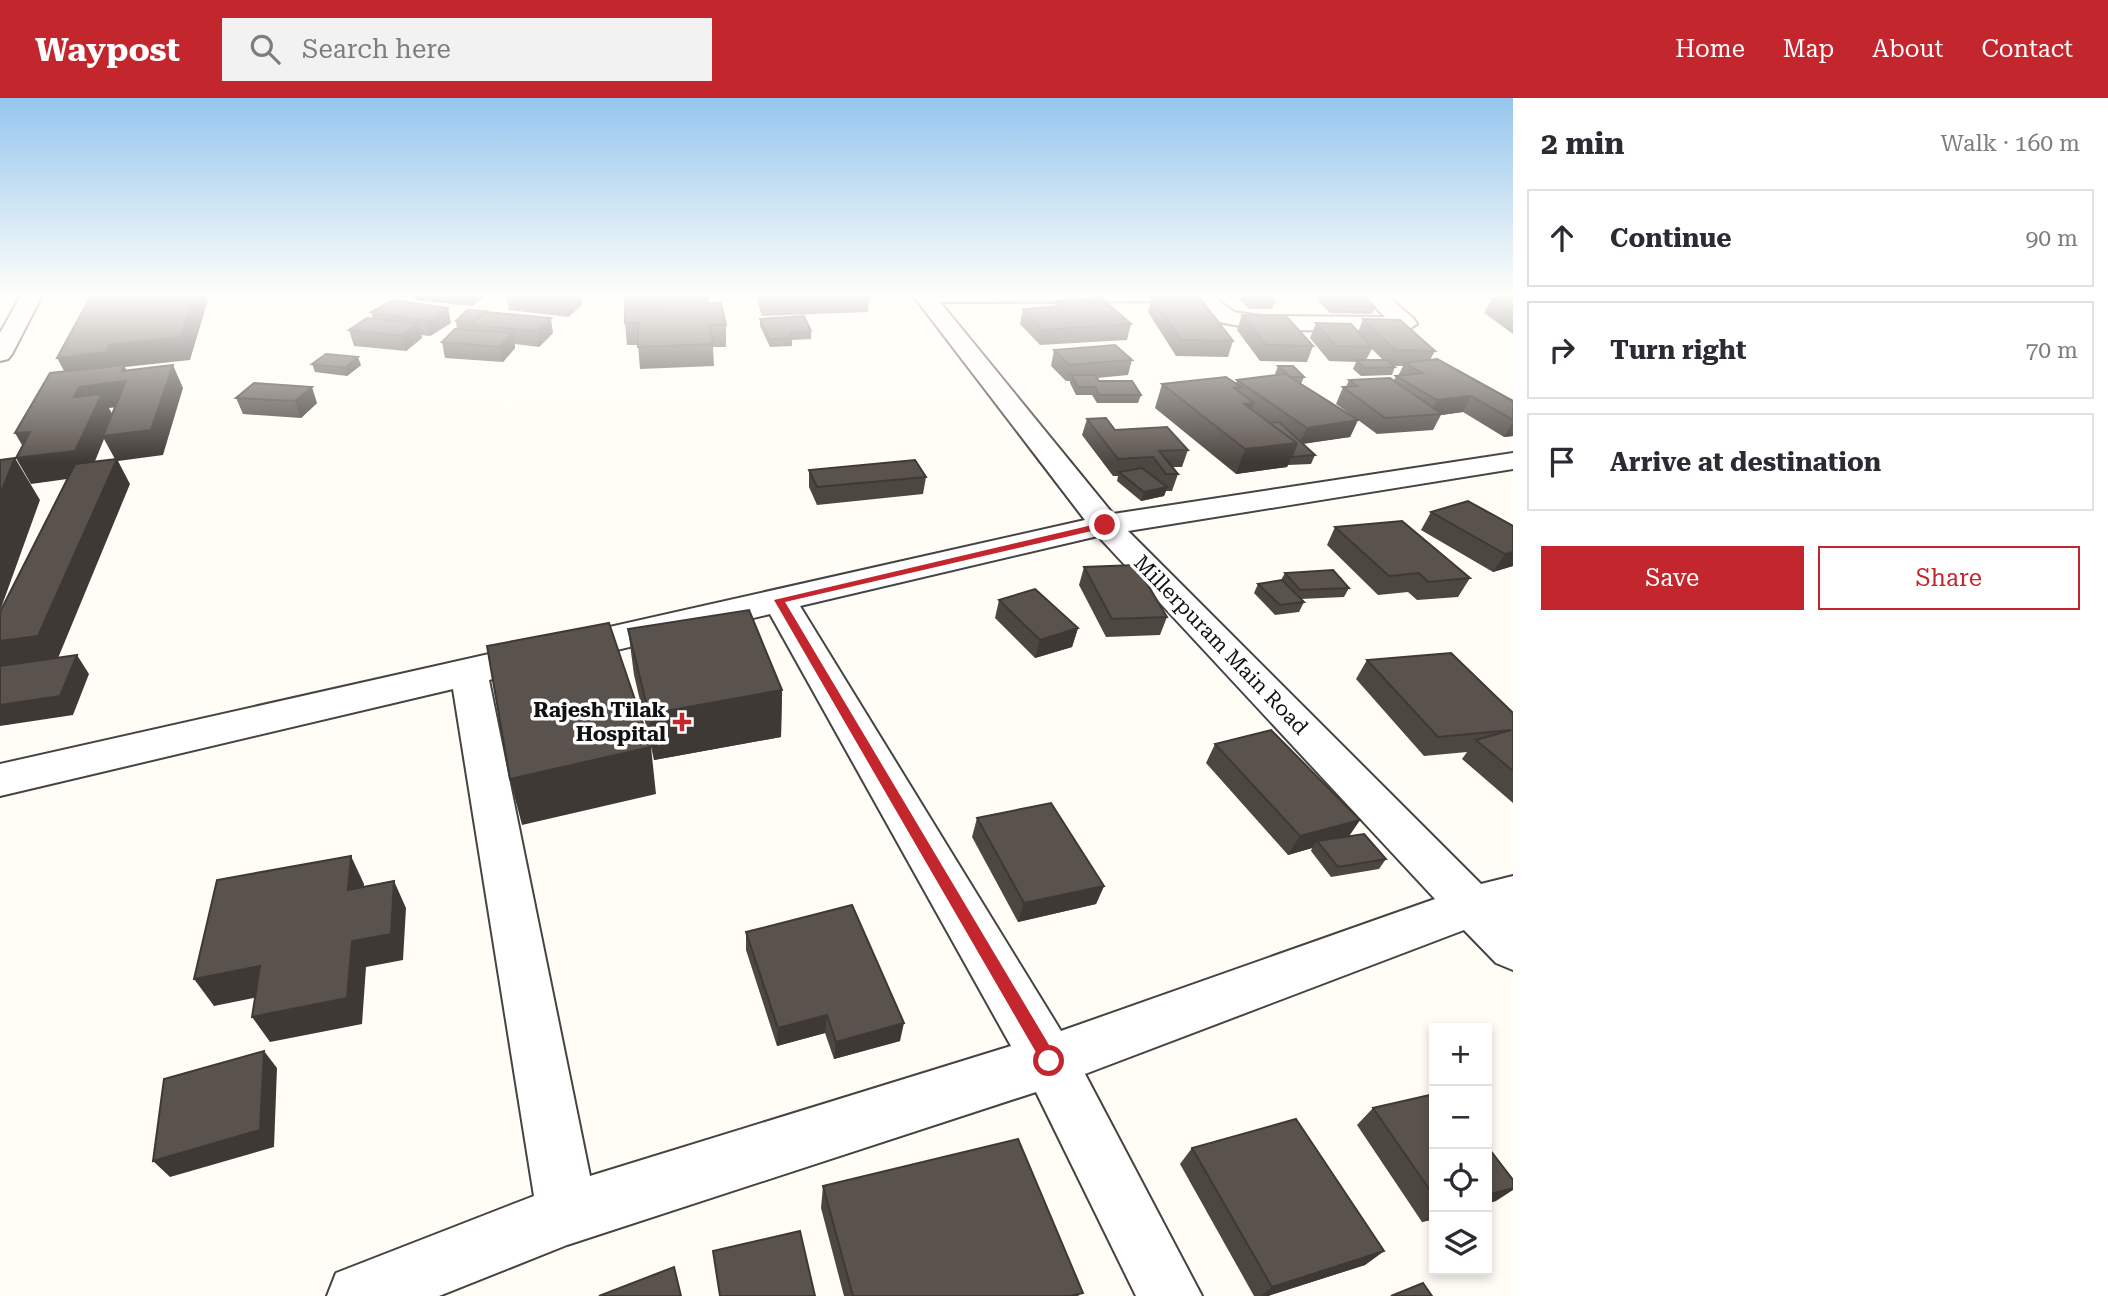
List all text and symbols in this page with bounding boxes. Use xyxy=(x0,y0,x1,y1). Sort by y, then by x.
search box xyxy=(222,18,712,81)
text: Waypost xyxy=(35,30,180,69)
icon: search xyxy=(246,30,284,68)
text: Search here xyxy=(302,34,451,64)
text: Home xyxy=(1675,35,1745,63)
text: Map xyxy=(1783,35,1834,63)
text: About xyxy=(1872,35,1943,63)
text: Contact xyxy=(1981,35,2073,63)
text: 2 min xyxy=(1541,126,1624,161)
text: Walk · 160 m xyxy=(1941,130,2080,157)
icon: ahead xyxy=(1543,219,1581,257)
text: Continue xyxy=(1610,223,1732,253)
text: 90 m xyxy=(2025,225,2078,252)
icon: right xyxy=(1543,331,1581,369)
text: Turn right xyxy=(1610,335,1746,365)
text: 70 m xyxy=(2025,337,2078,364)
icon: arrive xyxy=(1543,443,1581,481)
text: Arrive at destination xyxy=(1610,447,1881,477)
route end xyxy=(1089,509,1120,540)
button: Save xyxy=(1541,546,1804,610)
button: Share xyxy=(1818,546,2080,610)
street label: Millerpuram Main Road xyxy=(1129,551,1313,740)
place label: Rajesh Tilak Hospital xyxy=(533,698,666,746)
marker: Rajesh Tilak Hospital xyxy=(672,712,692,732)
map controls xyxy=(1429,1023,1492,1275)
button: + xyxy=(1429,1023,1492,1086)
route start xyxy=(1033,1045,1064,1076)
button: − xyxy=(1429,1086,1492,1149)
button: locate xyxy=(1429,1149,1492,1212)
button: layers xyxy=(1429,1212,1492,1275)

